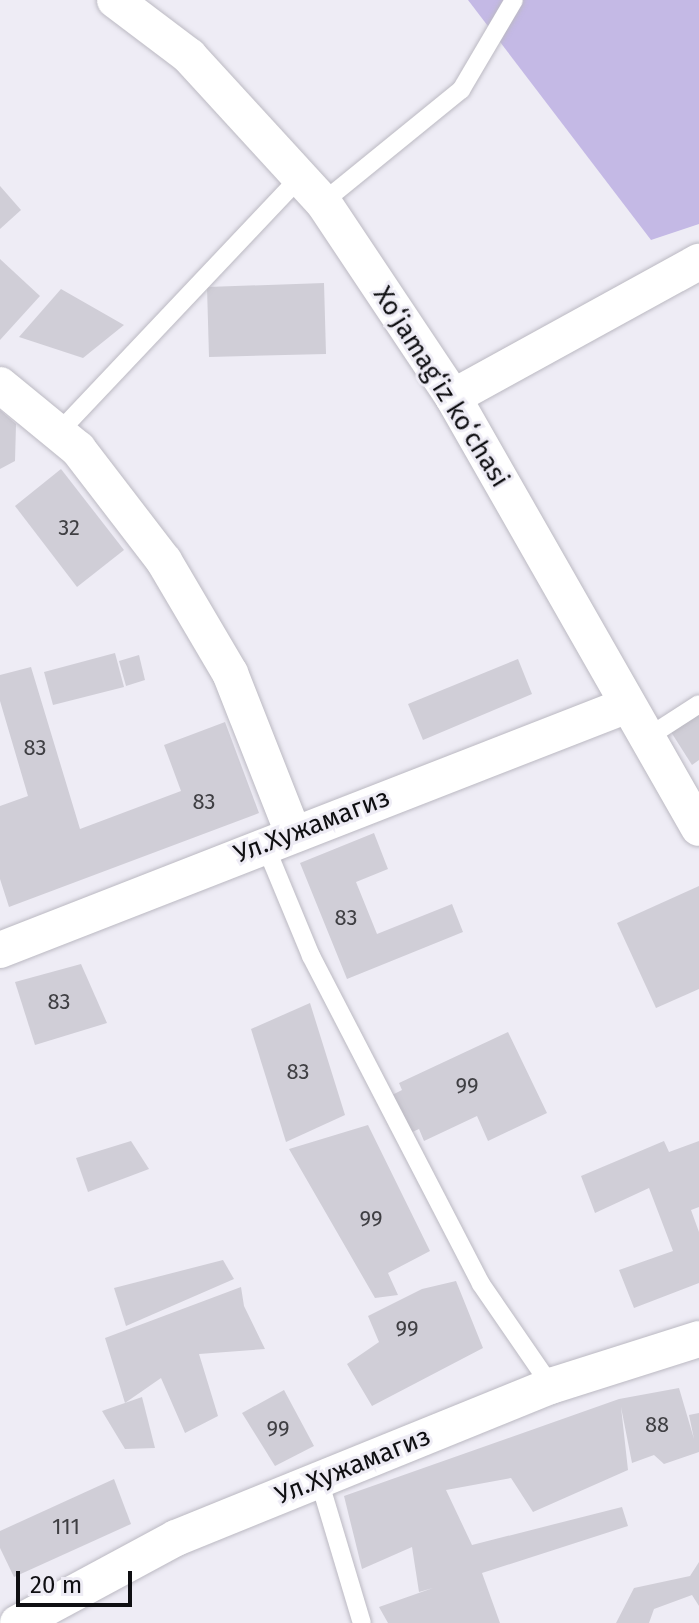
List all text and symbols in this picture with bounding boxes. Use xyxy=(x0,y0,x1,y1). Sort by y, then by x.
street label: Xoʻjamagʻiz koʻchasi xyxy=(367,281,515,493)
house number: 32 xyxy=(58,515,80,541)
house number: 83 xyxy=(23,735,47,761)
street label: Ул.Хужамагиз xyxy=(230,782,394,870)
house number: 83 xyxy=(192,789,216,815)
house number: 83 xyxy=(334,905,358,931)
house number: 83 xyxy=(47,989,71,1015)
house number: 83 xyxy=(286,1059,310,1085)
house number: 99 xyxy=(455,1073,479,1099)
house number: 99 xyxy=(359,1206,383,1232)
house number: 99 xyxy=(395,1316,419,1342)
house number: 88 xyxy=(645,1412,669,1438)
house number: 99 xyxy=(266,1416,290,1442)
street label: Ул.Хужамагиз xyxy=(271,1421,435,1511)
house number: 111 xyxy=(52,1514,80,1540)
scale bar xyxy=(20,1555,136,1605)
text: 20 m xyxy=(30,1571,82,1599)

